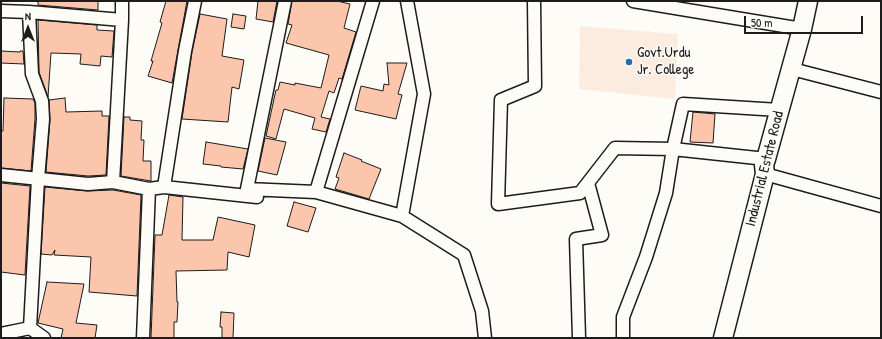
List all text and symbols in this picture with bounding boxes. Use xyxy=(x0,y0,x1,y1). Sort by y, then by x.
north arrow xyxy=(8,8,48,48)
scale bar xyxy=(746,8,865,34)
text: N xyxy=(25,9,31,23)
text: 50 m xyxy=(751,14,772,31)
place label: Govt.Urdu Jr. College xyxy=(637,44,694,79)
marker: Govt.Urdu Jr. College xyxy=(624,57,634,67)
street label: Industrial Estate Road xyxy=(742,110,788,228)

